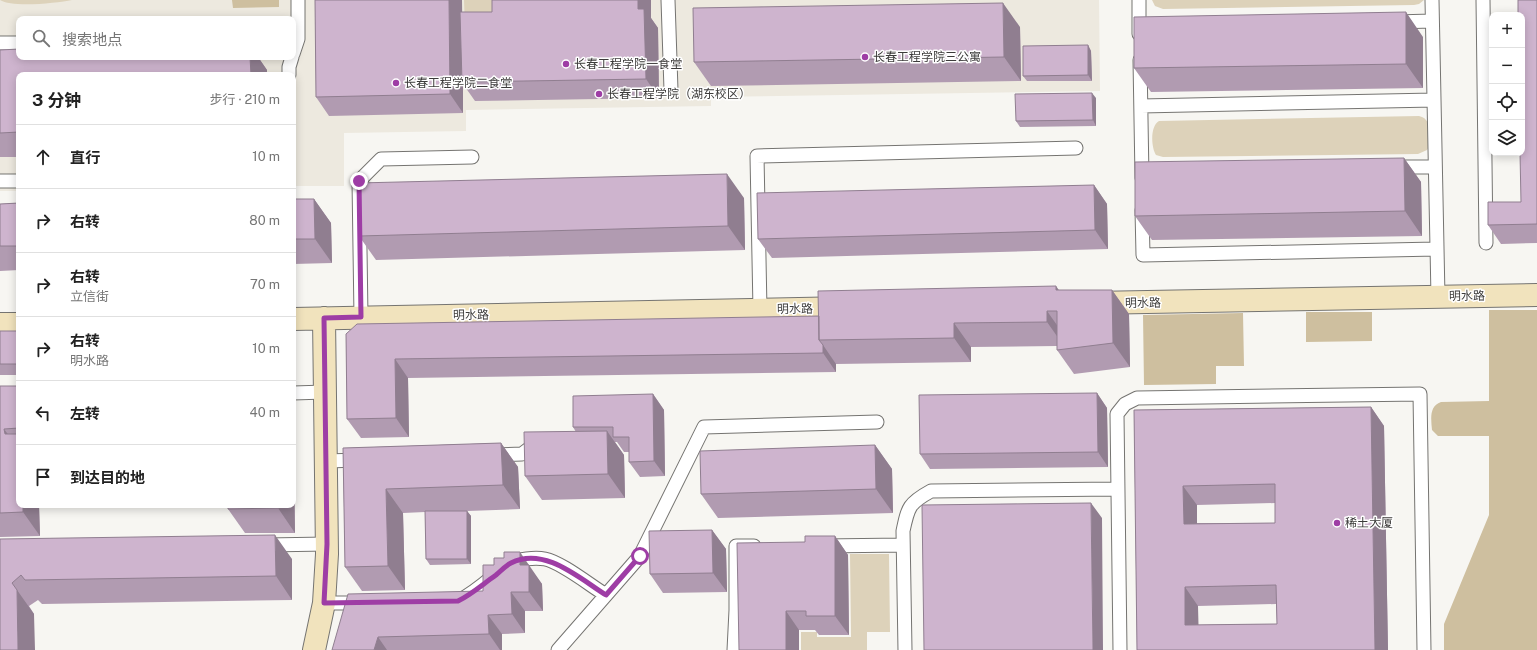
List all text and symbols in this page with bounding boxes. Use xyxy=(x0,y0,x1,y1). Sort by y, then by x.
map controls xyxy=(1489,12,1525,156)
button: + xyxy=(1489,12,1525,48)
search box xyxy=(16,16,296,60)
icon: search xyxy=(30,27,52,49)
text: 搜索地点 xyxy=(62,31,122,48)
button: − xyxy=(1489,48,1525,84)
place label: 长春工程学院三公寓 xyxy=(873,50,981,64)
marker: 长春工程学院三公寓 xyxy=(860,52,870,62)
place label: 长春工程学院一食堂 xyxy=(574,57,682,71)
marker: 长春工程学院一食堂 xyxy=(561,59,571,69)
place label: 长春工程学院二食堂 xyxy=(404,76,512,90)
marker: 长春工程学院二食堂 xyxy=(391,78,401,88)
button: locate xyxy=(1489,84,1525,120)
place label: 长春工程学院（湖东校区） xyxy=(607,87,751,101)
marker: 长春工程学院（湖东校区） xyxy=(594,89,604,99)
text: 3 分钟 xyxy=(32,90,81,110)
text: 步行 · 210 m xyxy=(209,92,280,107)
button: layers xyxy=(1489,120,1525,156)
icon: ahead xyxy=(32,146,54,168)
text: 直行 xyxy=(70,149,100,166)
text: 10 m xyxy=(252,149,280,164)
route end xyxy=(350,172,368,190)
icon: right xyxy=(32,210,54,232)
text: 右转 xyxy=(70,213,100,230)
text: 80 m xyxy=(249,213,280,228)
text: 右转 xyxy=(70,268,100,285)
icon: right xyxy=(32,274,54,296)
text: 70 m xyxy=(250,277,280,292)
text: 立信街 xyxy=(70,289,109,304)
street label: 明水路 xyxy=(1449,289,1485,303)
street label: 明水路 xyxy=(1125,296,1161,310)
street label: 明水路 xyxy=(777,302,813,316)
street label: 明水路 xyxy=(453,308,489,322)
text: 右转 xyxy=(70,332,100,349)
icon: right xyxy=(32,338,54,360)
text: 10 m xyxy=(252,341,280,356)
text: 明水路 xyxy=(70,353,109,368)
icon: left xyxy=(32,402,54,424)
text: 左转 xyxy=(70,405,100,422)
text: 40 m xyxy=(249,405,280,420)
icon: arrive xyxy=(32,466,54,488)
text: 到达目的地 xyxy=(70,469,145,486)
place label: 稀土大厦 xyxy=(1345,516,1393,530)
marker: 稀土大厦 xyxy=(1332,518,1342,528)
route start xyxy=(631,547,649,565)

